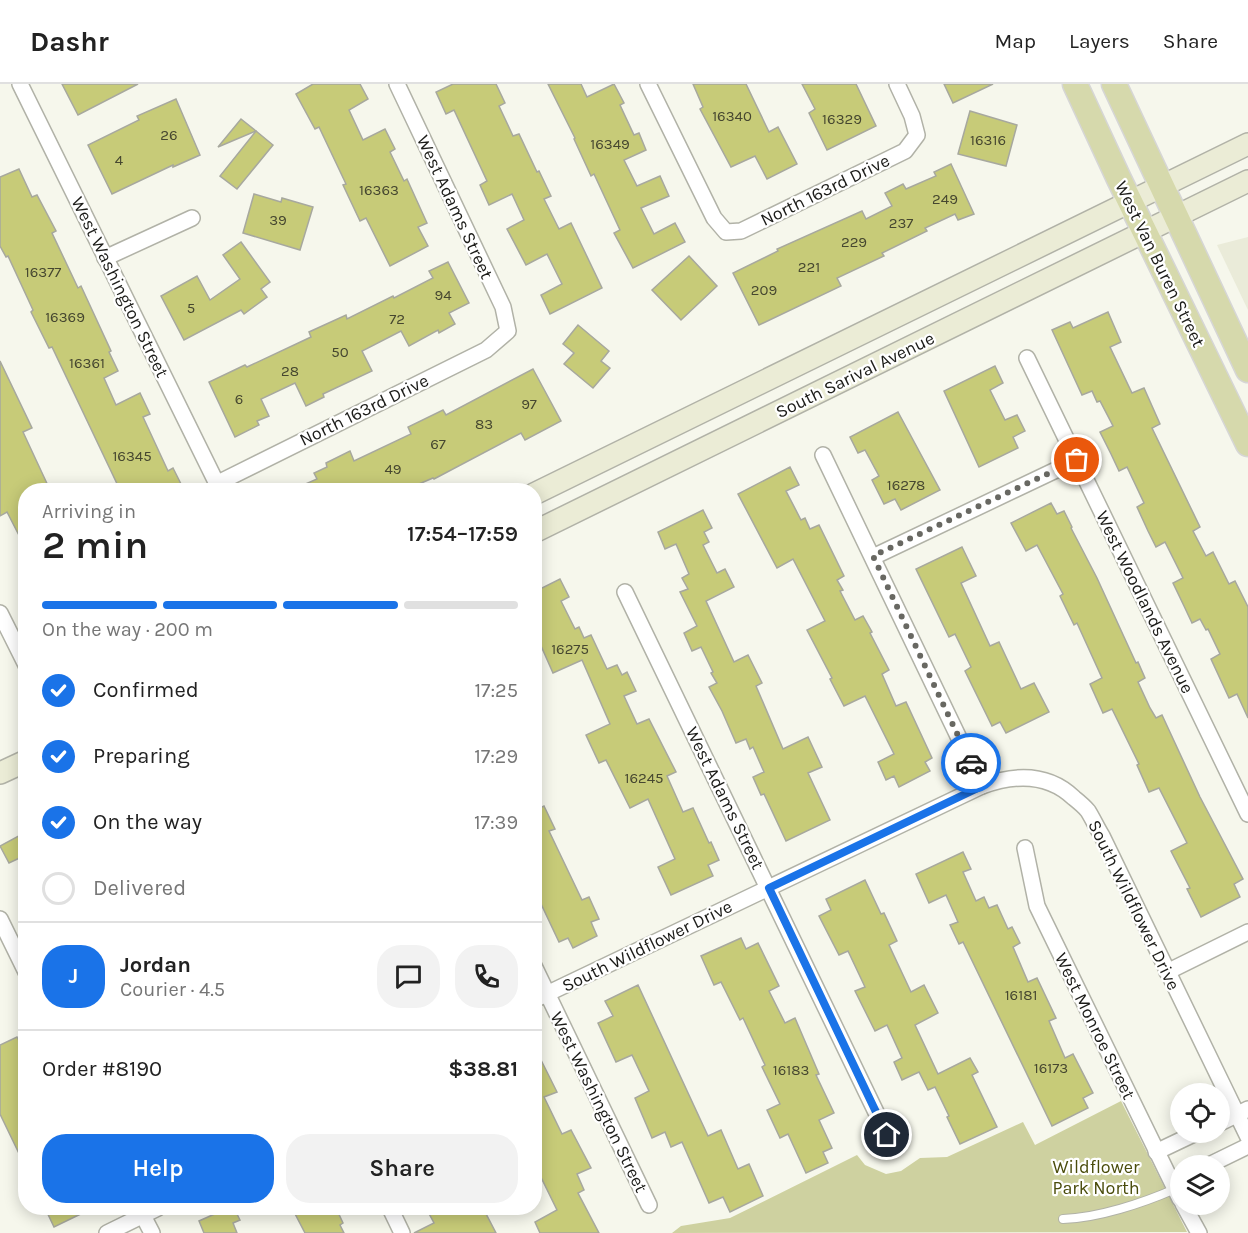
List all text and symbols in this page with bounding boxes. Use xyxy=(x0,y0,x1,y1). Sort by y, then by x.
text: Dashr xyxy=(30,25,109,58)
text: Map xyxy=(994,29,1036,53)
text: Layers xyxy=(1069,29,1130,53)
text: Share xyxy=(1163,29,1218,53)
house number: 16340 xyxy=(712,107,752,125)
house number: 16329 xyxy=(822,110,862,128)
house number: 26 xyxy=(160,126,178,144)
house number: 16316 xyxy=(970,131,1006,149)
street label: West Adams Street xyxy=(412,132,498,283)
house number: 16349 xyxy=(590,135,630,153)
street label: North 163rd Drive xyxy=(757,149,893,231)
house number: 4 xyxy=(115,151,124,169)
street label: West Van Buren Street xyxy=(1110,177,1210,351)
house number: 16363 xyxy=(359,181,399,199)
house number: 249 xyxy=(932,190,958,208)
street label: West Washington Street xyxy=(67,193,174,381)
house number: 39 xyxy=(269,211,287,229)
house number: 237 xyxy=(889,214,913,232)
house number: 229 xyxy=(841,233,867,251)
house number: 221 xyxy=(798,258,820,276)
house number: 16377 xyxy=(25,263,61,281)
house number: 209 xyxy=(751,281,777,299)
house number: 94 xyxy=(434,286,452,304)
house number: 5 xyxy=(187,299,195,317)
house number: 16369 xyxy=(45,308,85,326)
house number: 72 xyxy=(389,310,405,328)
street label: South Sarival Avenue xyxy=(772,327,938,423)
house number: 50 xyxy=(331,343,349,361)
house number: 16361 xyxy=(69,354,105,372)
house number: 28 xyxy=(281,362,299,380)
street label: North 163rd Drive xyxy=(296,369,432,451)
house number: 6 xyxy=(235,390,243,408)
house number: 97 xyxy=(521,395,537,413)
house number: 83 xyxy=(475,415,493,433)
pin xyxy=(1051,434,1102,485)
house number: 67 xyxy=(430,435,446,453)
icon: bag xyxy=(1060,443,1093,476)
house number: 16345 xyxy=(112,447,152,465)
house number: 49 xyxy=(384,460,402,478)
house number: 16278 xyxy=(887,476,925,494)
text: Arriving in xyxy=(42,500,136,523)
street label: West Woodlands Avenue xyxy=(1091,507,1199,697)
text: 17:54–17:59 xyxy=(407,521,518,547)
text: 2 min xyxy=(42,522,148,568)
text: On the way · 200 m xyxy=(42,618,213,641)
house number: 16275 xyxy=(551,640,589,658)
icon: check xyxy=(42,674,75,707)
text: Confirmed xyxy=(93,677,199,703)
text: 17:25 xyxy=(475,679,518,702)
street label: West Adams Street xyxy=(681,723,769,873)
courier xyxy=(941,733,1001,793)
icon: check xyxy=(42,740,75,773)
text: Preparing xyxy=(93,743,190,769)
text: 17:29 xyxy=(474,745,518,768)
icon: car xyxy=(955,747,988,780)
house number: 16245 xyxy=(624,769,664,787)
icon: check xyxy=(42,806,75,839)
text: On the way xyxy=(93,809,202,835)
text: 17:39 xyxy=(474,811,518,834)
street label: South Wildflower Drive xyxy=(1083,816,1185,994)
text: Delivered xyxy=(93,875,186,901)
street label: South Wildflower Drive xyxy=(558,895,736,997)
button: chat xyxy=(377,945,440,1008)
button: phone xyxy=(455,945,518,1008)
street label: West Monroe Street xyxy=(1050,949,1140,1103)
text: Jordan xyxy=(120,952,191,978)
text: J xyxy=(69,963,78,989)
text: Courier · 4.5 xyxy=(120,978,225,1001)
house number: 16181 xyxy=(1005,986,1037,1004)
street label: West Washington Street xyxy=(546,1008,653,1196)
text: Order #8190 xyxy=(42,1056,162,1082)
text: $38.81 xyxy=(448,1056,518,1082)
house number: 16173 xyxy=(1034,1059,1068,1077)
house number: 16183 xyxy=(773,1061,809,1079)
map controls xyxy=(1170,1083,1230,1215)
button: locate xyxy=(1170,1083,1230,1143)
pin xyxy=(861,1109,912,1160)
icon: home xyxy=(870,1118,903,1151)
button: Help xyxy=(42,1134,274,1203)
button: Share xyxy=(286,1134,518,1203)
button: layers xyxy=(1170,1155,1230,1215)
park label: Wildflower Park North xyxy=(1052,1156,1140,1199)

